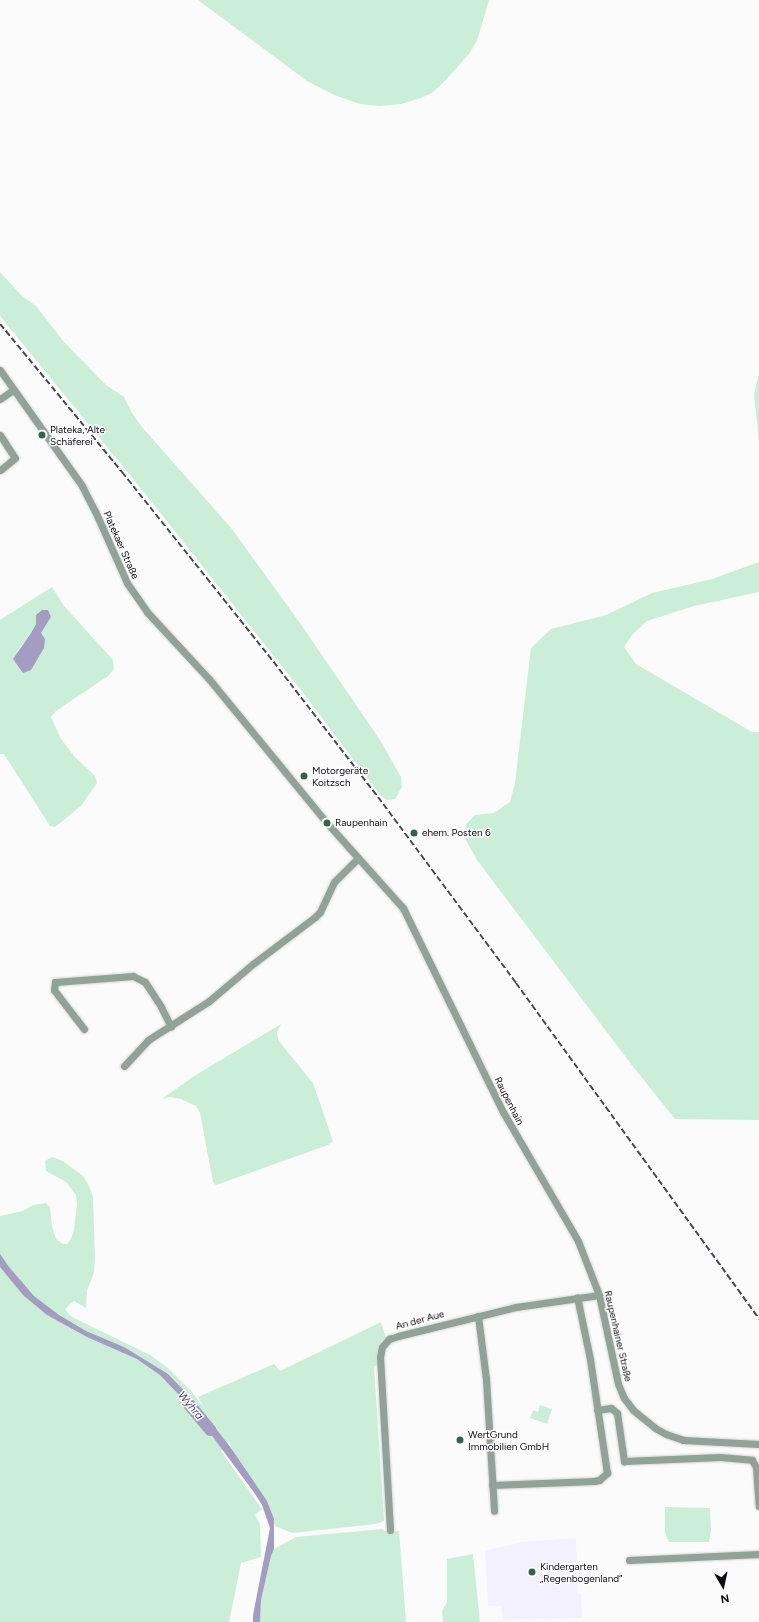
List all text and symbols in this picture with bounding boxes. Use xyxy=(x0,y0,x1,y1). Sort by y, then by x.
place label: Plateka, Alte Schäferei xyxy=(50,423,105,446)
marker: Plateka, Alte Schäferei xyxy=(37,430,47,440)
street label: Platekaer Straße xyxy=(101,509,141,581)
place label: Motorgeräte Koitzsch xyxy=(312,764,368,788)
marker: Motorgeräte Koitzsch xyxy=(299,771,309,781)
place label: Raupenhain xyxy=(335,817,387,829)
marker: Raupenhain xyxy=(322,818,332,828)
place label: ehem. Posten 6 xyxy=(422,827,491,839)
marker: ehem. Posten 6 xyxy=(409,828,419,838)
street label: Raupenhain xyxy=(492,1075,526,1127)
street label: Raupenhainer Straße xyxy=(602,1289,634,1383)
street label: An der Aue xyxy=(394,1308,446,1332)
water label: Wyhra xyxy=(174,1389,206,1423)
place label: WertGrund Immobilien GmbH xyxy=(468,1428,549,1452)
marker: WertGrund Immobilien GmbH xyxy=(455,1435,465,1445)
place label: Kindergarten „Regenbogenland“ xyxy=(540,1560,622,1584)
north arrow xyxy=(703,1566,743,1606)
marker: Kindergarten „Regenbogenland“ xyxy=(527,1567,537,1577)
text: N xyxy=(720,1591,730,1605)

